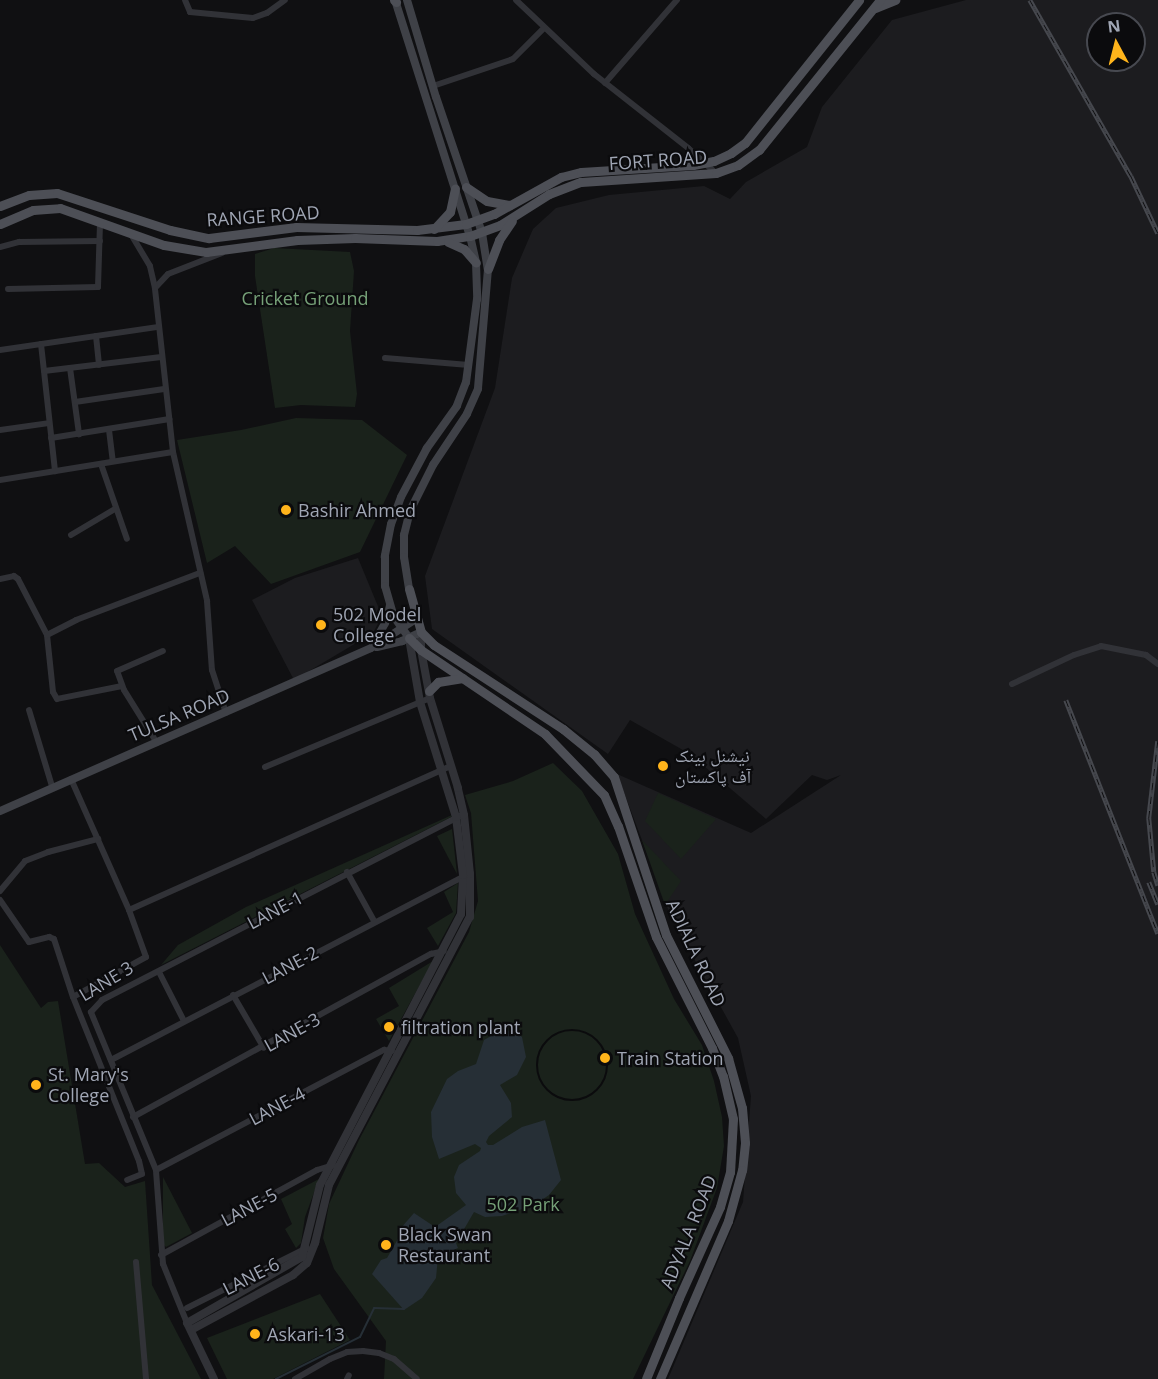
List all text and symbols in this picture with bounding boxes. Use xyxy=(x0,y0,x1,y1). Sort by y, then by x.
north arrow xyxy=(1086,12,1146,72)
text: N xyxy=(1106,14,1122,38)
street label: FORT ROAD xyxy=(608,146,708,174)
street label: RANGE ROAD xyxy=(206,201,320,231)
park label: Cricket Ground xyxy=(242,287,368,309)
place label: Bashir Ahmed xyxy=(298,499,416,521)
marker: Bashir Ahmed xyxy=(279,503,293,517)
place label: 502 Model College xyxy=(333,604,421,646)
marker: 502 Model College xyxy=(314,618,328,632)
street label: TULSA ROAD xyxy=(125,684,233,746)
place label: نیشنل بینک آف پاکستان xyxy=(675,745,751,788)
marker: نیشنل بینک آف پاکستان xyxy=(656,759,670,773)
street label: LANE-1 xyxy=(243,886,307,934)
street label: ADIALA ROAD xyxy=(662,896,730,1010)
street label: LANE-2 xyxy=(258,941,322,989)
street label: LANE 3 xyxy=(75,956,137,1006)
street label: LANE-3 xyxy=(260,1008,324,1056)
place label: filtration plant xyxy=(401,1016,520,1038)
marker: filtration plant xyxy=(382,1020,396,1034)
place label: Train Station xyxy=(617,1047,724,1069)
marker: Train Station xyxy=(598,1051,612,1065)
place label: St. Mary's College xyxy=(48,1064,129,1106)
marker: St. Mary's College xyxy=(29,1078,43,1092)
street label: LANE-4 xyxy=(245,1082,309,1130)
street label: ADYALA ROAD xyxy=(655,1172,721,1292)
street label: LANE-5 xyxy=(217,1183,281,1231)
park label: 502 Park xyxy=(486,1193,560,1215)
place label: Black Swan Restaurant xyxy=(398,1224,492,1266)
marker: Black Swan Restaurant xyxy=(379,1238,393,1252)
street label: LANE-6 xyxy=(219,1253,283,1299)
place label: Askari-13 xyxy=(267,1323,345,1345)
marker: Askari-13 xyxy=(248,1327,262,1341)

